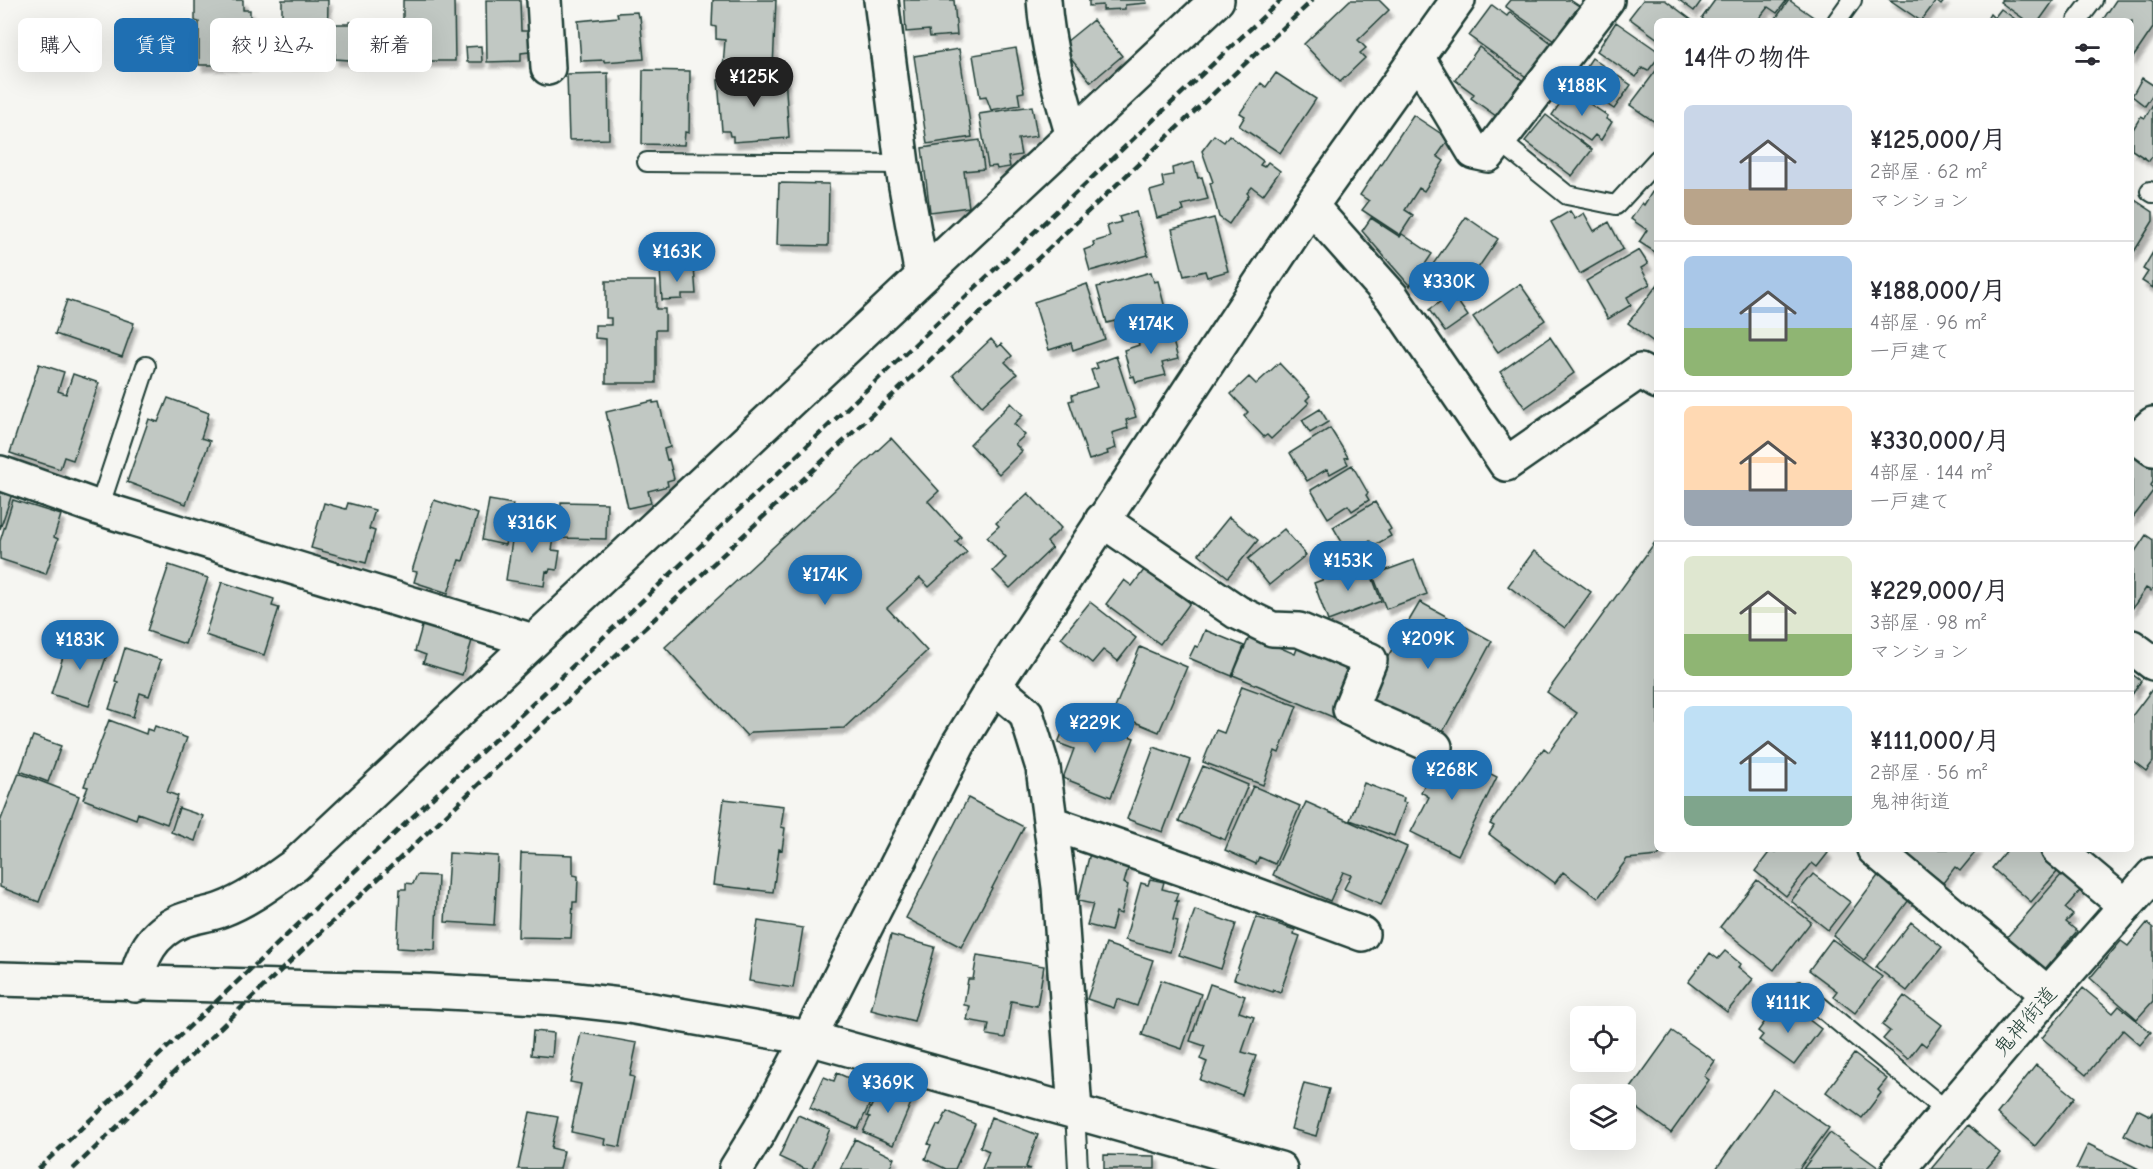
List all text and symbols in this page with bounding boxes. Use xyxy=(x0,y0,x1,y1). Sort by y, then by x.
chip: 購入 xyxy=(18,18,102,72)
chip: 賃貸 xyxy=(114,18,198,72)
chip: 絞り込み xyxy=(210,18,336,72)
chip: 新着 xyxy=(348,18,432,72)
icon: filters xyxy=(2071,38,2104,71)
text: 14件の物件 xyxy=(1684,43,1810,73)
pin: ¥125K xyxy=(712,57,796,108)
text: ¥125K xyxy=(729,65,779,88)
pin: ¥188K xyxy=(1540,66,1624,117)
text: ¥188K xyxy=(1557,74,1607,97)
text: ¥125,000/月 xyxy=(1870,125,2007,155)
icon: home xyxy=(1732,129,1804,201)
text: 2部屋 · 62 m² xyxy=(1870,160,1987,183)
text: マンション xyxy=(1870,189,1969,212)
pin: ¥163K xyxy=(635,232,719,283)
text: ¥163K xyxy=(652,240,702,263)
pin: ¥330K xyxy=(1407,262,1491,313)
text: ¥330K xyxy=(1423,270,1475,293)
text: ¥188,000/月 xyxy=(1870,276,2007,306)
icon: home xyxy=(1732,280,1804,352)
pin: ¥174K xyxy=(1109,304,1193,355)
text: 4部屋 · 96 m² xyxy=(1870,311,1986,334)
text: ¥174K xyxy=(1128,312,1174,335)
text: 一戸建て xyxy=(1870,340,1950,363)
text: ¥330,000/月 xyxy=(1870,426,2010,456)
icon: home xyxy=(1732,430,1804,502)
text: 4部屋 · 144 m² xyxy=(1870,461,1992,484)
text: 一戸建て xyxy=(1870,490,1950,513)
pin: ¥316K xyxy=(490,503,574,554)
text: ¥316K xyxy=(507,511,557,534)
pin: ¥153K xyxy=(1306,541,1390,592)
text: ¥153K xyxy=(1323,549,1373,572)
pin: ¥174K xyxy=(783,555,867,606)
text: ¥174K xyxy=(802,563,848,586)
text: ¥229,000/月 xyxy=(1870,576,2009,606)
icon: home xyxy=(1732,580,1804,652)
text: 3部屋 · 98 m² xyxy=(1870,611,1986,634)
pin: ¥209K xyxy=(1386,619,1470,670)
pin: ¥183K xyxy=(38,620,122,671)
text: ¥209K xyxy=(1402,627,1454,650)
text: ¥183K xyxy=(55,628,105,651)
text: マンション xyxy=(1870,640,1969,663)
pin: ¥229K xyxy=(1053,703,1137,754)
text: ¥229K xyxy=(1069,711,1121,734)
text: ¥111,000/月 xyxy=(1870,726,2000,756)
icon: home xyxy=(1732,730,1804,802)
pin: ¥268K xyxy=(1410,750,1494,801)
text: ¥268K xyxy=(1426,758,1478,781)
text: 2部屋 · 56 m² xyxy=(1870,761,1987,784)
text: 鬼神街道 xyxy=(1870,790,1950,813)
street label: 鬼神街道 xyxy=(1988,981,2062,1061)
pin: ¥111K xyxy=(1746,983,1830,1034)
text: ¥111K xyxy=(1766,991,1810,1014)
map controls xyxy=(1570,1006,1636,1150)
button: locate xyxy=(1570,1006,1636,1072)
pin: ¥369K xyxy=(846,1063,930,1114)
text: ¥369K xyxy=(862,1071,914,1094)
button: layers xyxy=(1570,1084,1636,1150)

